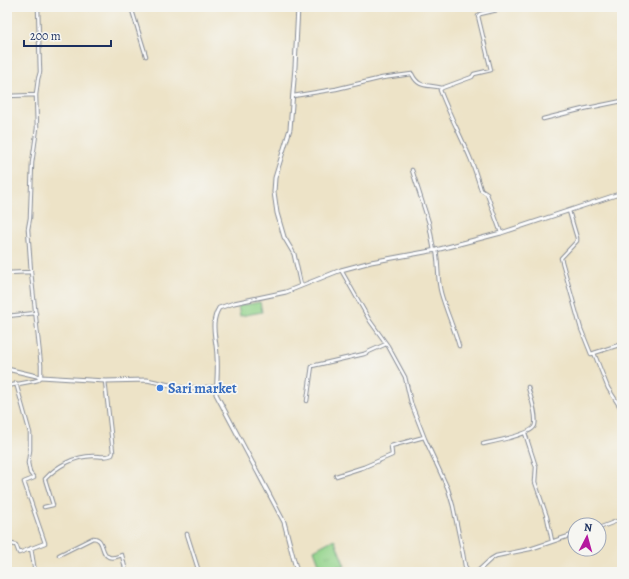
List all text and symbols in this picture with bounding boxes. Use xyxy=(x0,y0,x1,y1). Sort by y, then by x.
scale bar xyxy=(24,22,111,48)
text: 200 m xyxy=(30,28,61,44)
place label: Sari market xyxy=(168,379,237,398)
marker: Sari market xyxy=(155,383,165,393)
north arrow xyxy=(567,517,607,557)
text: N xyxy=(583,520,593,535)

